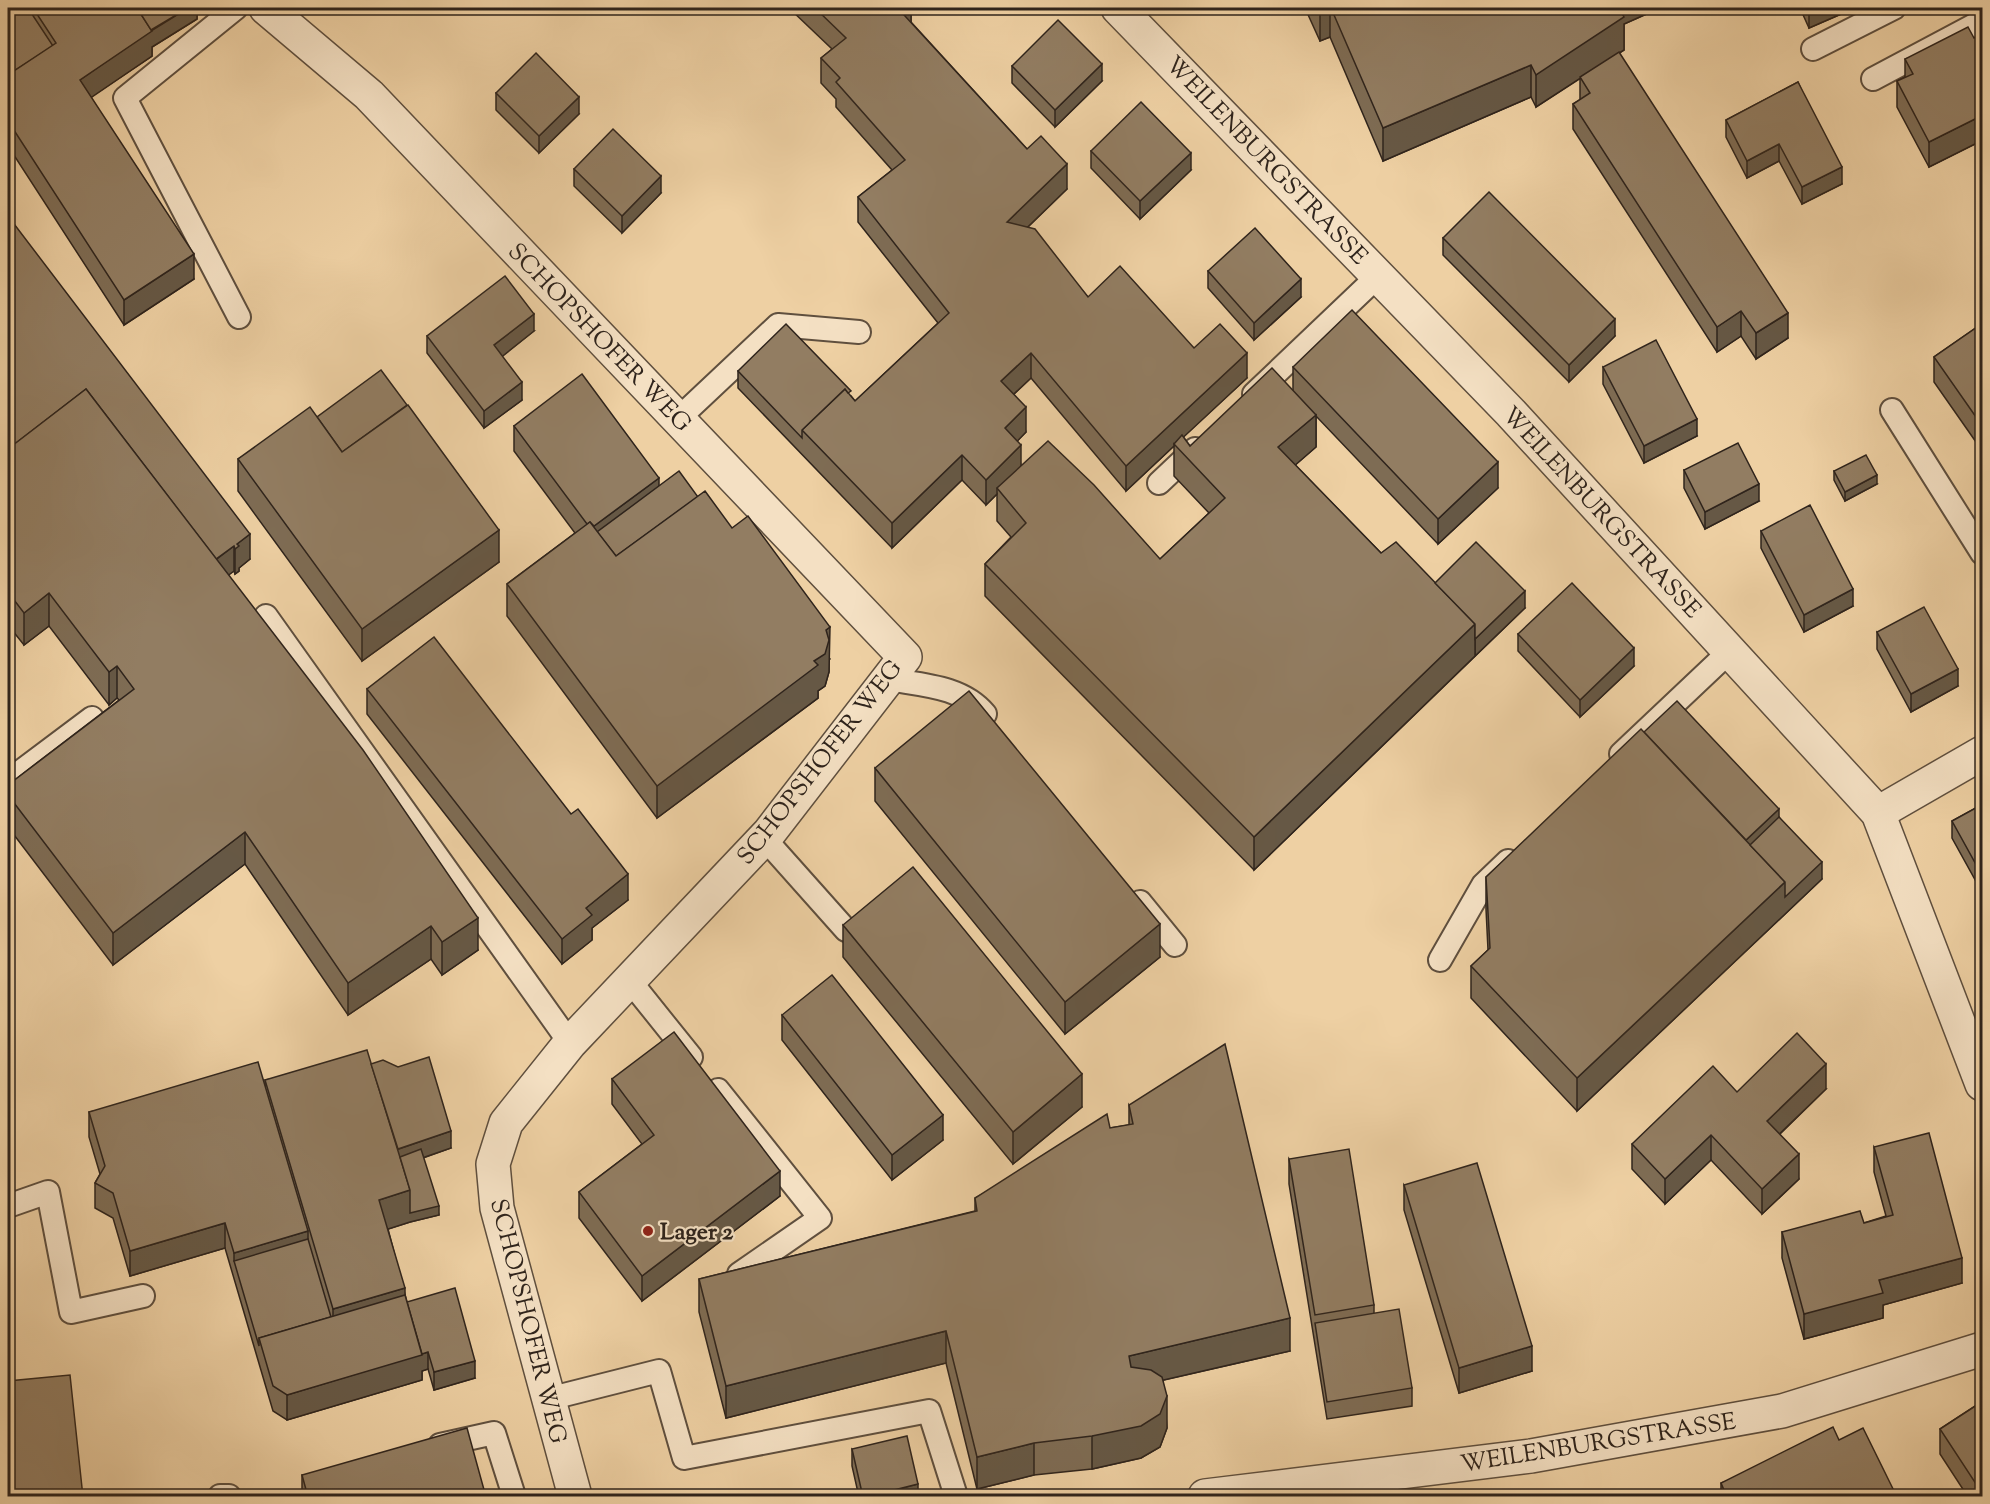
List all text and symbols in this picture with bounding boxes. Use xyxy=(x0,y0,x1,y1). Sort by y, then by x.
street label: WEILENBURGSTRASSE xyxy=(1157,49,1375,274)
street label: SCHOPSHOFER WEG xyxy=(499,236,698,441)
street label: WEILENBURGSTRASSE xyxy=(1493,400,1708,627)
street label: SCHOPSHOFER WEG xyxy=(730,654,911,873)
street label: SCHOPSHOFER WEG xyxy=(480,1195,574,1448)
place label: Lager 2 xyxy=(660,1216,734,1250)
marker: Lager 2 xyxy=(641,1224,655,1238)
street label: WEILENBURGSTRASSE xyxy=(1458,1405,1739,1483)

